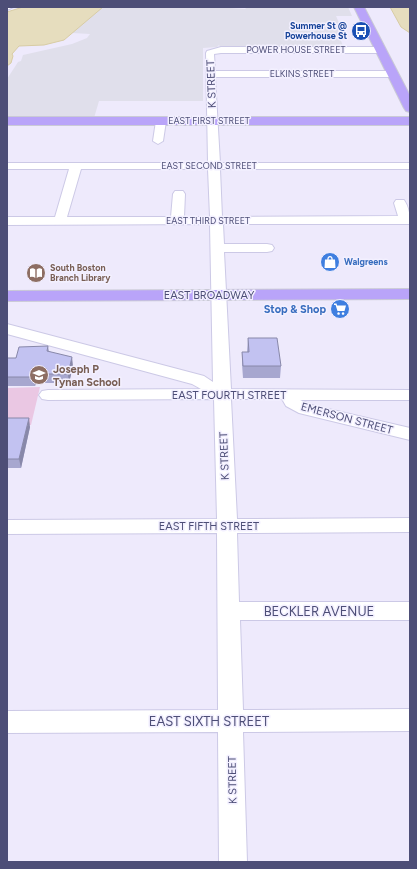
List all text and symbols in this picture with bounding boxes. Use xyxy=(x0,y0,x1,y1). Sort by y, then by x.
place label: Summer St @ Powerhouse St xyxy=(285,20,347,41)
bus stop icon: Summer St @ Powerhouse St xyxy=(350,20,372,42)
street label: POWER HOUSE STREET xyxy=(247,44,345,55)
street label: K STREET xyxy=(204,60,219,108)
street label: ELKINS STREET xyxy=(270,68,334,79)
street label: EAST FIRST STREET xyxy=(168,115,250,126)
street label: EAST SECOND STREET xyxy=(161,160,257,171)
street label: EAST THIRD STREET xyxy=(166,215,250,226)
shop icon: Walgreens xyxy=(319,251,341,273)
place label: Walgreens xyxy=(344,256,388,267)
library icon: South Boston Branch Library xyxy=(25,262,47,284)
place label: South Boston Branch Library xyxy=(50,262,111,283)
street label: EAST BROADWAY xyxy=(164,289,255,302)
supermarket icon: Stop & Shop xyxy=(329,298,351,320)
place label: Stop & Shop xyxy=(264,303,326,316)
place label: Joseph P Tynan School xyxy=(53,363,121,389)
school or university icon: Joseph P Tynan School xyxy=(28,364,50,386)
street label: EAST FOURTH STREET xyxy=(172,389,286,402)
street label: EMERSON STREET xyxy=(300,400,394,437)
street label: K STREET xyxy=(217,432,232,480)
street label: EAST FIFTH STREET xyxy=(159,520,259,533)
street label: BECKLER AVENUE xyxy=(264,604,374,619)
street label: EAST SIXTH STREET xyxy=(149,714,270,729)
street label: K STREET xyxy=(226,756,239,804)

